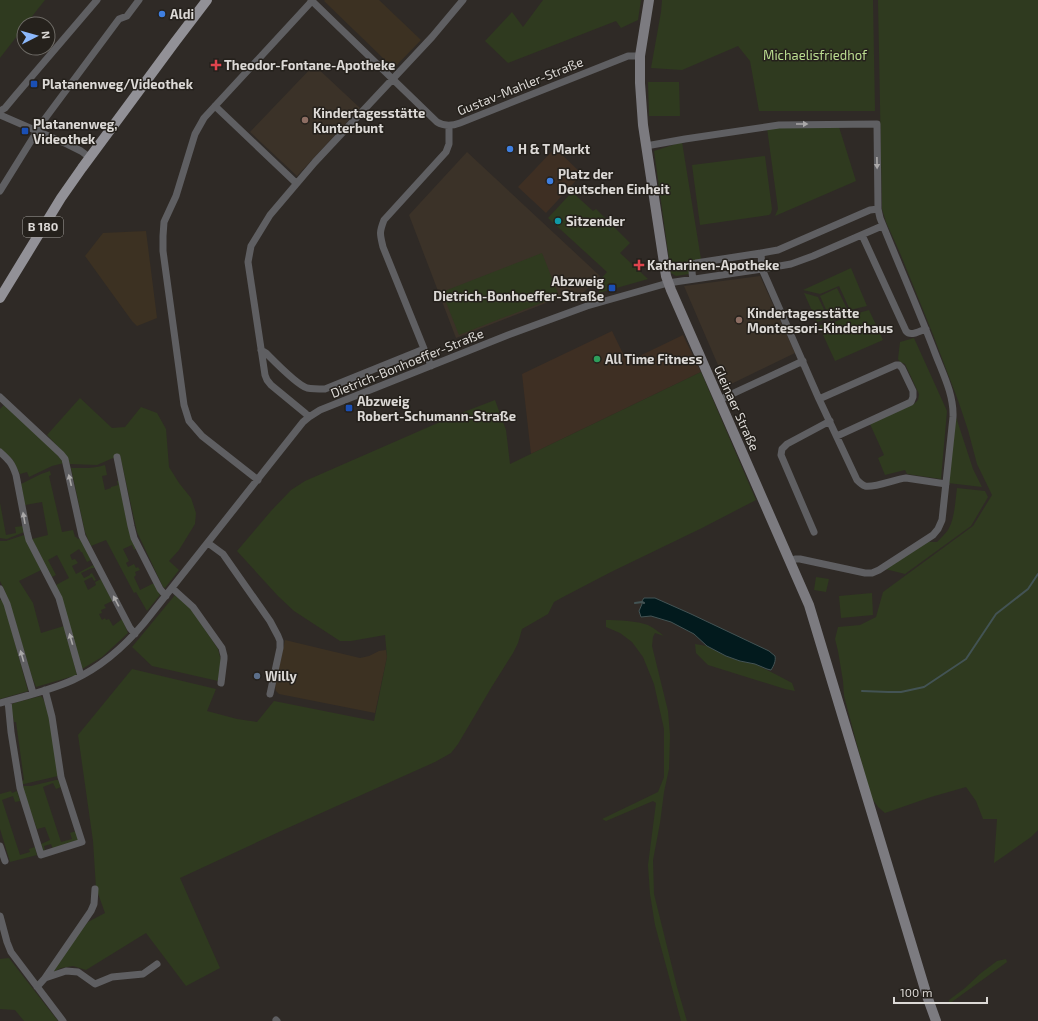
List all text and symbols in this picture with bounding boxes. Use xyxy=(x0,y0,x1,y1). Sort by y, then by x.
place label: Aldi xyxy=(170,6,194,22)
marker: Aldi xyxy=(157,9,167,19)
north arrow xyxy=(16,16,56,56)
text: N xyxy=(40,30,53,40)
park label: Michaelisfriedhof xyxy=(763,47,868,63)
street label: Gustav-Mahler-Straße xyxy=(455,53,585,119)
place label: Theodor-Fontane-Apotheke xyxy=(224,57,395,73)
marker: Theodor-Fontane-Apotheke xyxy=(211,60,221,70)
place label: Platanenweg/Videothek xyxy=(42,76,194,92)
marker: Platanenweg/Videothek xyxy=(29,79,39,89)
place label: Kindertagesstätte Kunterbunt xyxy=(313,105,425,136)
marker: Kindertagesstätte Kunterbunt xyxy=(300,115,310,125)
place label: Platanenweg, Videothek xyxy=(33,116,117,147)
one-way arrow xyxy=(796,121,809,127)
marker: Platanenweg, Videothek xyxy=(20,126,30,136)
place label: H & T Markt xyxy=(518,141,591,157)
marker: H & T Markt xyxy=(505,144,515,154)
one-way arrow xyxy=(874,157,881,169)
place label: Platz der Deutschen Einheit xyxy=(558,166,670,197)
marker: Platz der Deutschen Einheit xyxy=(545,176,555,186)
place label: Sitzender xyxy=(566,213,626,229)
marker: Sitzender xyxy=(553,216,563,226)
road number: B 180 xyxy=(23,217,63,237)
place label: Katharinen-Apotheke xyxy=(647,257,779,273)
marker: Katharinen-Apotheke xyxy=(634,260,644,270)
place label: Abzweig Dietrich-Bonhoeffer-Straße xyxy=(433,273,604,304)
marker: Abzweig Dietrich-Bonhoeffer-Straße xyxy=(607,283,617,293)
place label: Kindertagesstätte Montessori-Kinderhaus xyxy=(747,305,893,336)
marker: Kindertagesstätte Montessori-Kinderhaus xyxy=(734,315,744,325)
street label: Dietrich-Bonhoeffer-Straße xyxy=(328,325,486,401)
place label: All Time Fitness xyxy=(605,351,702,367)
marker: All Time Fitness xyxy=(592,354,602,364)
street label: Gleinaer Straße xyxy=(711,363,763,453)
place label: Abzweig Robert-Schumann-Straße xyxy=(357,393,516,424)
marker: Abzweig Robert-Schumann-Straße xyxy=(344,403,354,413)
one-way arrow xyxy=(67,474,73,486)
one-way arrow xyxy=(21,512,27,524)
one-way arrow xyxy=(112,595,119,606)
one-way arrow xyxy=(67,632,73,645)
one-way arrow xyxy=(19,650,25,662)
place label: Willy xyxy=(265,668,297,684)
marker: Willy xyxy=(252,671,262,681)
scale bar xyxy=(894,979,987,1005)
text: 100 m xyxy=(900,985,932,999)

